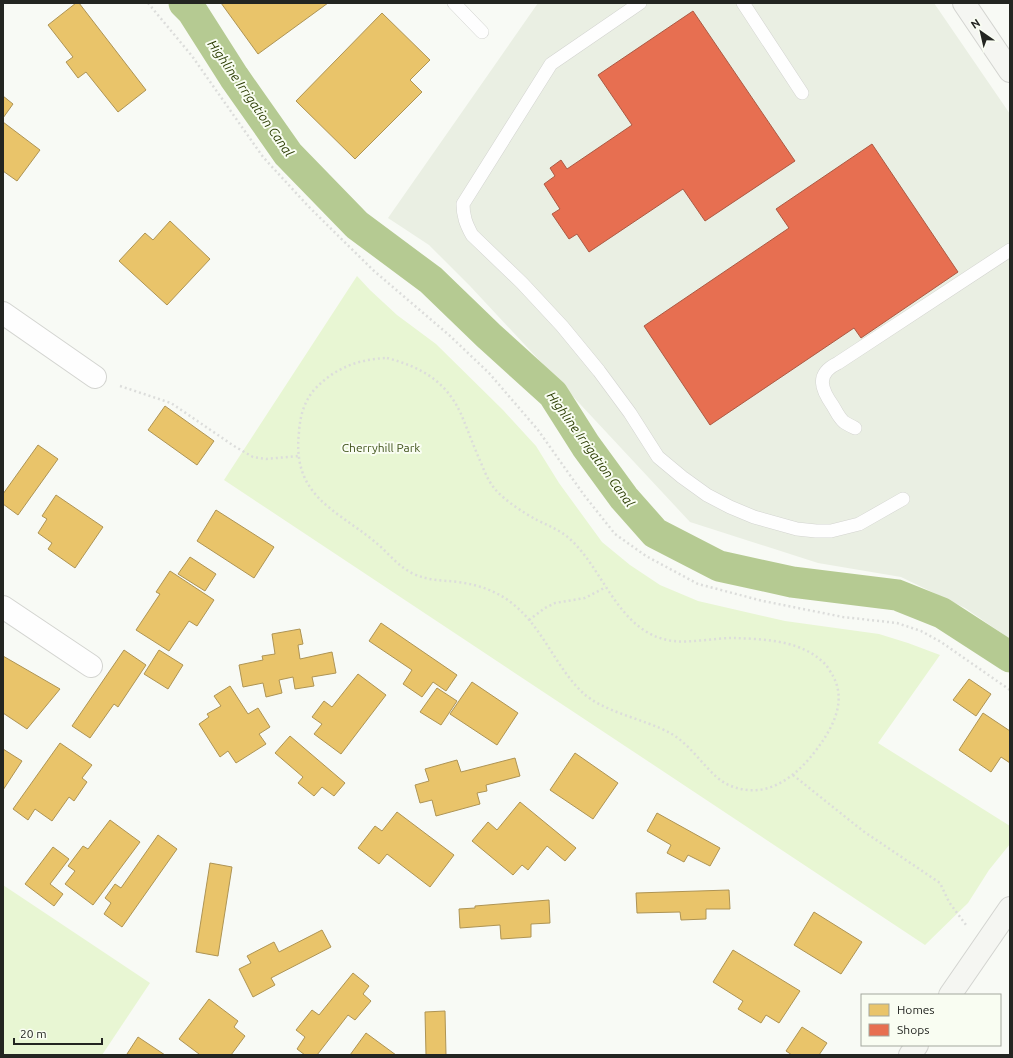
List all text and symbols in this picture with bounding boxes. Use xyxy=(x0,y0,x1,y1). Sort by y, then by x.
north arrow xyxy=(961,12,1001,52)
text: N xyxy=(969,16,982,31)
water label: Highline Irrigation Canal xyxy=(205,37,297,159)
water label: Highline Irrigation Canal xyxy=(545,389,638,510)
park label: Cherryhill Park xyxy=(342,441,420,454)
legend xyxy=(861,994,1001,1046)
text: Homes xyxy=(897,1003,935,1016)
scale bar xyxy=(14,1020,102,1046)
text: Shops xyxy=(897,1023,929,1036)
text: 20 m xyxy=(20,1027,47,1040)

